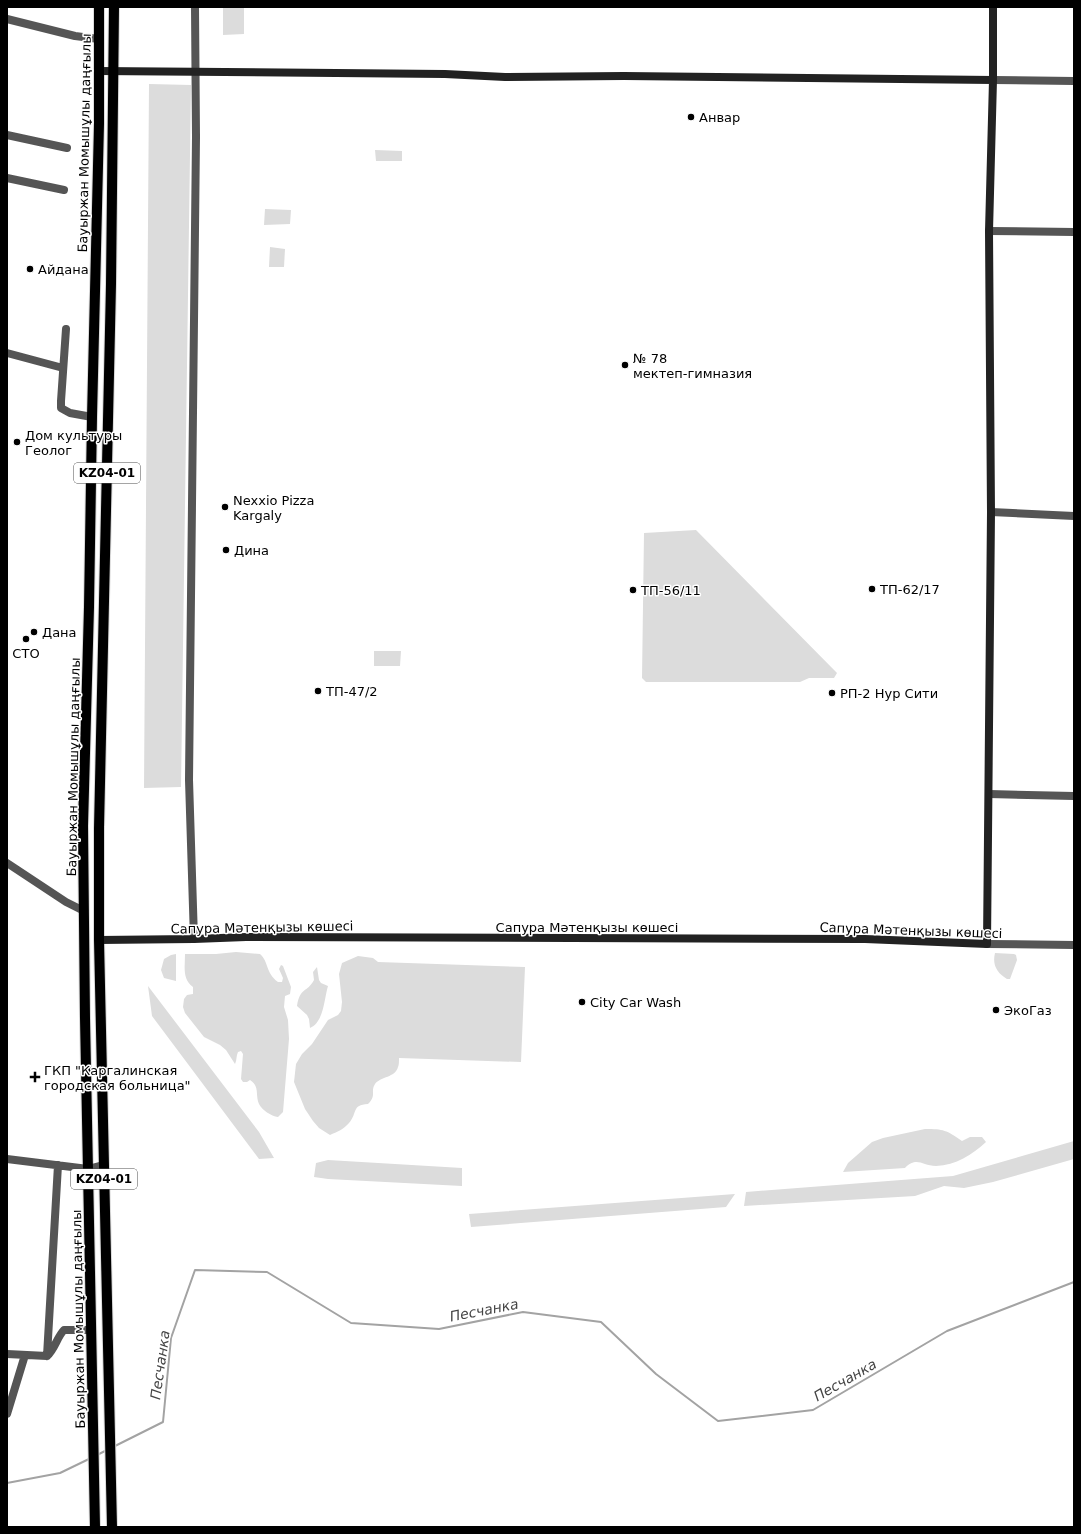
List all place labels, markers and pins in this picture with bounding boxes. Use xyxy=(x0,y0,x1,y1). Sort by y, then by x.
place label: Анвар xyxy=(699,110,740,125)
marker: Анвар xyxy=(686,112,696,122)
place label: Айдана xyxy=(38,262,89,277)
marker: Айдана xyxy=(25,264,35,274)
place label: № 78 мектеп-гимназия xyxy=(633,351,752,381)
marker: № 78 мектеп-гимназия xyxy=(620,360,630,370)
place label: Дом культуры Геолог xyxy=(25,428,122,458)
marker: Дом культуры Геолог xyxy=(12,437,22,447)
place label: Nexxio Pizza Kargaly xyxy=(233,493,314,523)
marker: Nexxio Pizza Kargaly xyxy=(220,502,230,512)
place label: Дина xyxy=(234,543,269,558)
marker: Дина xyxy=(221,545,231,555)
place label: ТП-62/17 xyxy=(879,582,940,597)
place label: ТП-56/11 xyxy=(640,583,701,598)
marker: ТП-62/17 xyxy=(867,584,877,594)
marker: ТП-56/11 xyxy=(628,585,638,595)
place label: Дана xyxy=(42,625,77,640)
marker: Дана xyxy=(29,627,39,637)
marker: СТО xyxy=(21,634,31,644)
place label: СТО xyxy=(12,646,40,661)
place label: ТП-47/2 xyxy=(325,684,378,699)
marker: ТП-47/2 xyxy=(313,686,323,696)
place label: РП-2 Нур Сити xyxy=(840,686,938,701)
marker: РП-2 Нур Сити xyxy=(827,688,837,698)
place label: City Car Wash xyxy=(590,995,681,1010)
marker: City Car Wash xyxy=(577,997,587,1007)
place label: ЭкоГаз xyxy=(1004,1003,1052,1018)
marker: ЭкоГаз xyxy=(991,1005,1001,1015)
place label: ГКП "Каргалинская городская больница" xyxy=(44,1063,191,1093)
marker: ГКП "Каргалинская городская больница" xyxy=(29,1071,41,1083)

